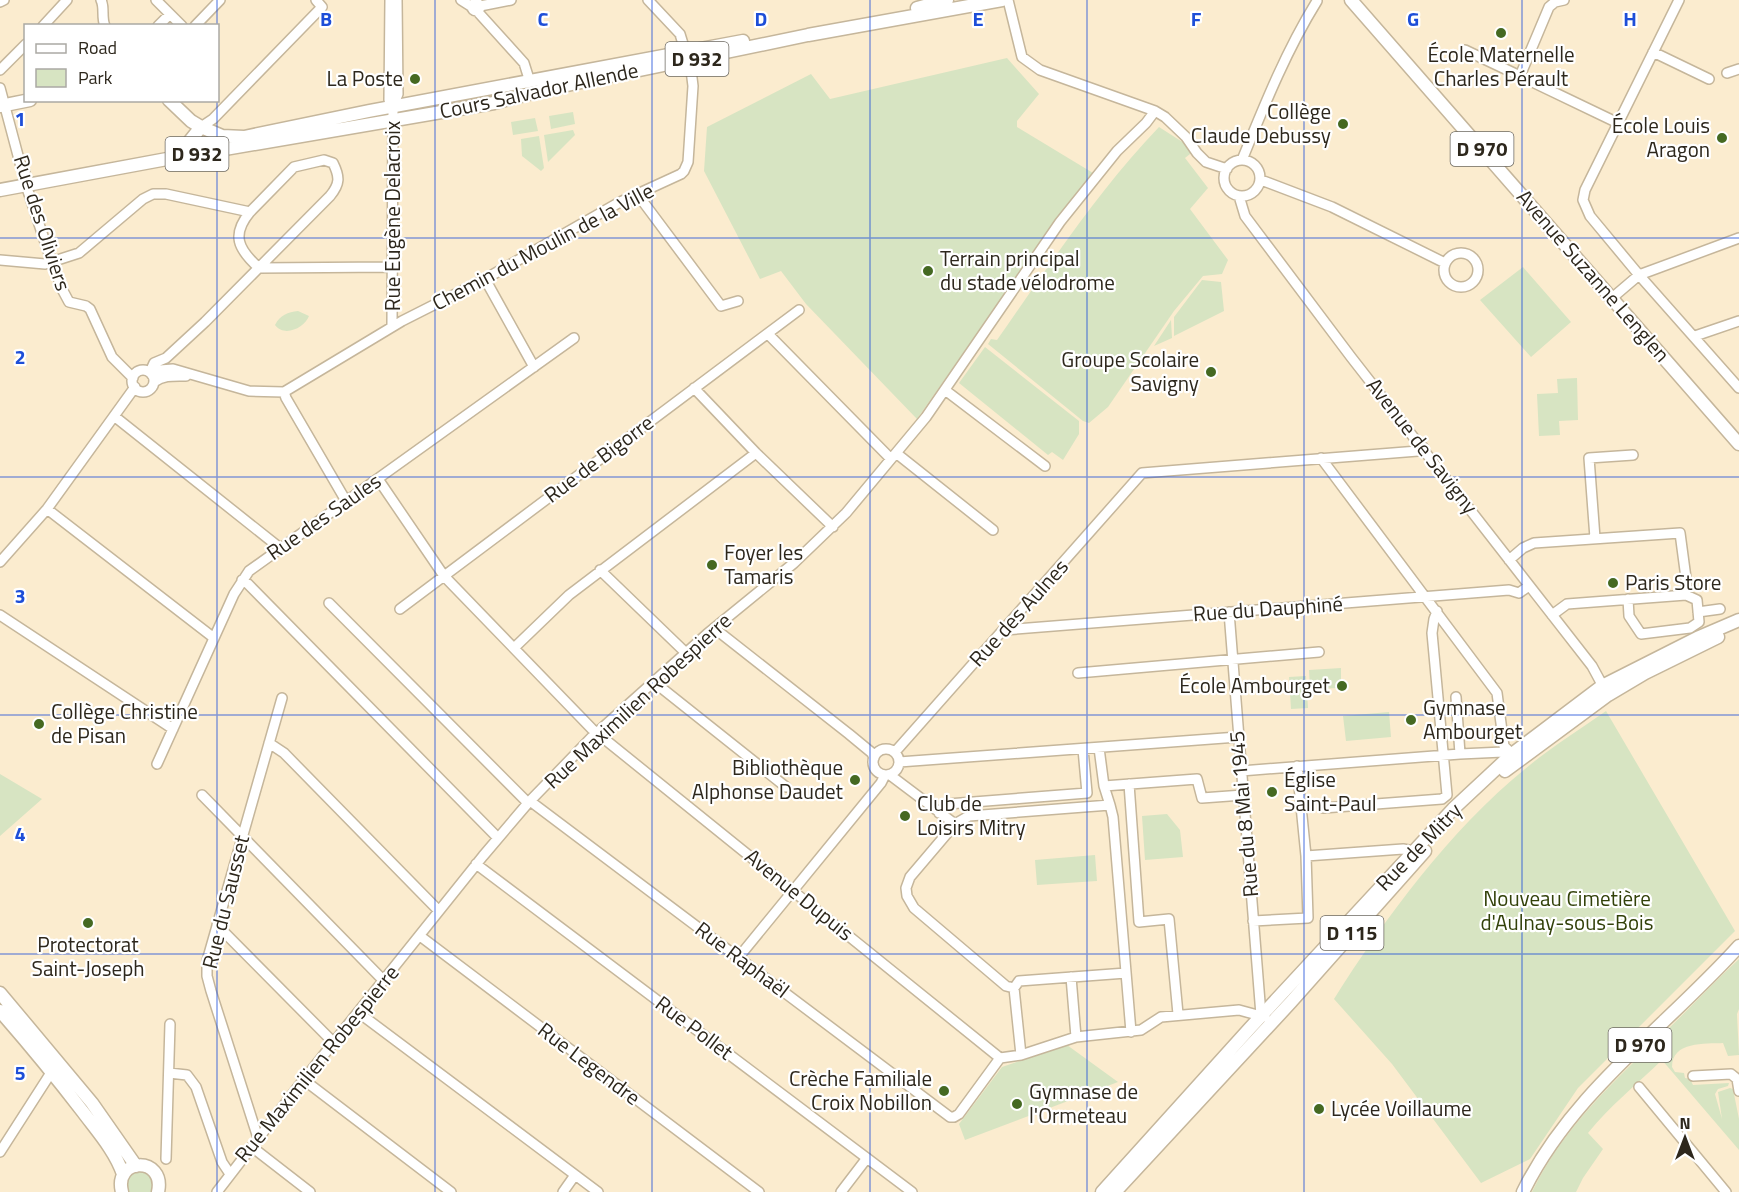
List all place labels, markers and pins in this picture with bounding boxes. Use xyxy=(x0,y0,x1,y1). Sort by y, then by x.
marker: École Maternelle Charles Pérault xyxy=(1494,26,1508,40)
place label: École Maternelle Charles Pérault xyxy=(1427,38,1575,94)
place label: La Poste xyxy=(327,62,403,94)
marker: La Poste xyxy=(408,72,422,86)
place label: Collège Claude Debussy xyxy=(1191,95,1331,151)
place label: École Louis Aragon xyxy=(1612,109,1710,165)
marker: Collège Claude Debussy xyxy=(1336,117,1350,131)
marker: École Louis Aragon xyxy=(1715,131,1729,145)
place label: Terrain principal du stade vélodrome xyxy=(940,242,1115,298)
marker: Terrain principal du stade vélodrome xyxy=(921,264,935,278)
place label: Groupe Scolaire Savigny xyxy=(1061,343,1199,399)
marker: Groupe Scolaire Savigny xyxy=(1204,365,1218,379)
place label: Foyer les Tamaris xyxy=(724,536,803,592)
marker: Foyer les Tamaris xyxy=(705,558,719,572)
place label: Paris Store xyxy=(1625,566,1721,598)
marker: Paris Store xyxy=(1606,576,1620,590)
place label: École Ambourget xyxy=(1179,669,1331,701)
marker: École Ambourget xyxy=(1335,679,1349,693)
place label: Gymnase Ambourget xyxy=(1423,691,1523,747)
place label: Collège Christine de Pisan xyxy=(51,695,198,751)
marker: Gymnase Ambourget xyxy=(1404,713,1418,727)
marker: Collège Christine de Pisan xyxy=(32,717,46,731)
place label: Bibliothèque Alphonse Daudet xyxy=(692,751,844,807)
place label: Église Saint-Paul xyxy=(1284,763,1377,819)
marker: Bibliothèque Alphonse Daudet xyxy=(848,773,862,787)
marker: Église Saint-Paul xyxy=(1265,785,1279,799)
place label: Club de Loisirs Mitry xyxy=(917,787,1026,843)
marker: Club de Loisirs Mitry xyxy=(898,809,912,823)
marker: Protectorat Saint-Joseph xyxy=(81,916,95,930)
place label: Protectorat Saint-Joseph xyxy=(32,928,144,984)
place label: Crèche Familiale Croix Nobillon xyxy=(789,1062,932,1118)
place label: Gymnase de l'Ormeteau xyxy=(1029,1075,1138,1131)
marker: Crèche Familiale Croix Nobillon xyxy=(937,1084,951,1098)
place label: Lycée Voillaume xyxy=(1331,1092,1472,1124)
marker: Gymnase de l'Ormeteau xyxy=(1010,1097,1024,1111)
marker: Lycée Voillaume xyxy=(1312,1102,1326,1116)

